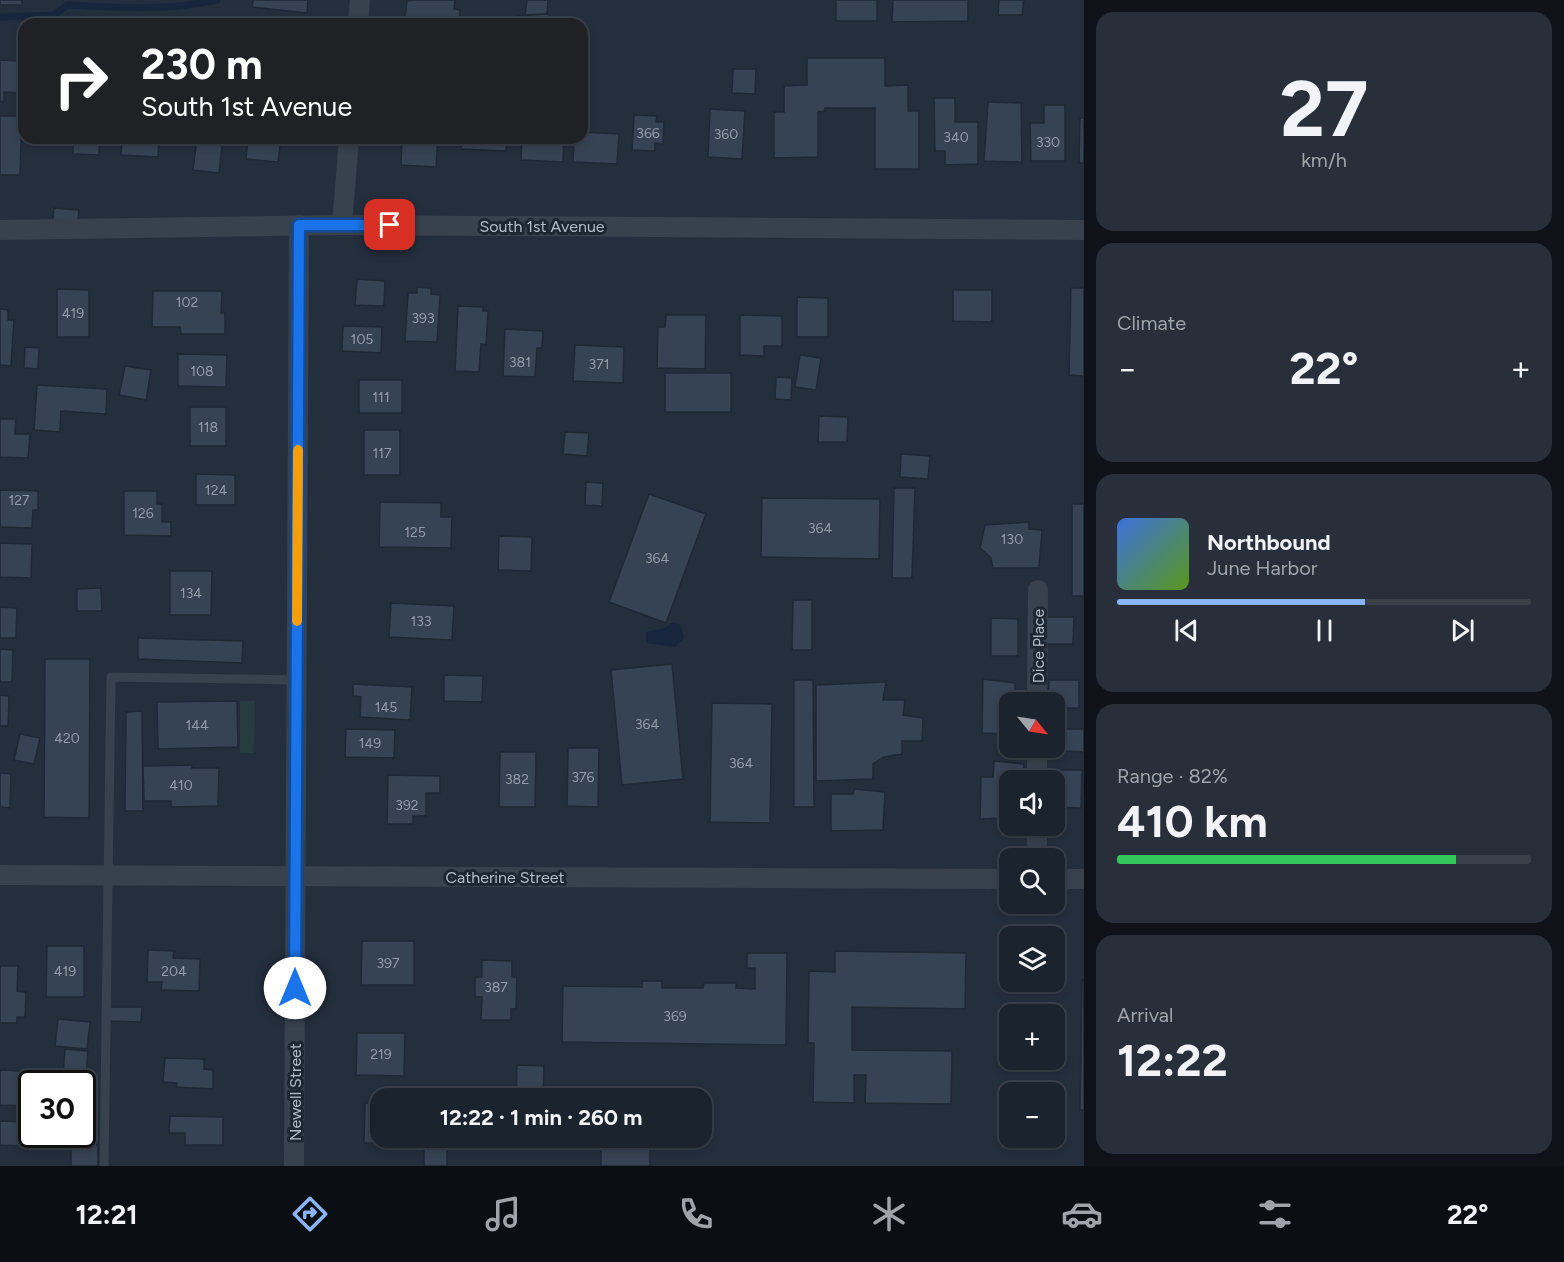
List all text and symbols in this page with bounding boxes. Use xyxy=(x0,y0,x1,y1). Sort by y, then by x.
text: 230 m xyxy=(141,39,263,90)
icon: right xyxy=(42,42,120,120)
text: 27 xyxy=(1280,62,1368,156)
text: South 1st Avenue xyxy=(141,90,352,123)
house number: 366 xyxy=(636,125,660,142)
house number: 360 xyxy=(714,126,738,143)
house number: 340 xyxy=(943,129,969,146)
house number: 330 xyxy=(1036,134,1060,151)
text: km/h xyxy=(1301,148,1347,172)
pin xyxy=(364,199,415,250)
icon: arrive xyxy=(373,208,406,241)
street label: South 1st Avenue xyxy=(479,217,605,236)
house number: 102 xyxy=(176,294,198,311)
house number: 419 xyxy=(62,305,84,322)
house number: 393 xyxy=(411,310,435,327)
text: Climate xyxy=(1117,311,1186,335)
house number: 105 xyxy=(351,331,373,348)
text: 22° xyxy=(1289,341,1359,395)
text: − xyxy=(1117,349,1138,388)
text: + xyxy=(1510,349,1531,388)
house number: 381 xyxy=(509,354,531,371)
house number: 371 xyxy=(589,356,609,373)
house number: 108 xyxy=(190,363,214,380)
house number: 111 xyxy=(372,389,390,406)
house number: 118 xyxy=(198,419,218,436)
house number: 117 xyxy=(372,445,392,462)
house number: 124 xyxy=(205,482,227,499)
house number: 127 xyxy=(8,492,30,509)
house number: 126 xyxy=(132,505,154,522)
house number: 364 xyxy=(808,520,832,537)
house number: 125 xyxy=(404,524,426,541)
text: Northbound xyxy=(1207,529,1331,556)
house number: 130 xyxy=(1001,531,1023,548)
house number: 364 xyxy=(645,550,669,567)
text: June Harbor xyxy=(1207,556,1318,580)
house number: 134 xyxy=(180,585,202,602)
street label: Dice Place xyxy=(1029,609,1048,683)
house number: 133 xyxy=(410,613,432,630)
icon: previous xyxy=(1170,614,1203,647)
icon: pause xyxy=(1308,614,1341,647)
icon: next xyxy=(1446,614,1479,647)
north arrow xyxy=(999,692,1065,758)
map controls xyxy=(999,692,1065,1148)
house number: 145 xyxy=(375,699,397,716)
house number: 364 xyxy=(635,716,659,733)
house number: 144 xyxy=(185,717,209,734)
house number: 420 xyxy=(54,730,80,747)
house number: 149 xyxy=(359,735,381,752)
house number: 364 xyxy=(729,755,753,772)
text: Range · 82% xyxy=(1117,764,1228,788)
house number: 376 xyxy=(571,769,595,786)
button: sound xyxy=(999,770,1065,836)
house number: 382 xyxy=(505,771,529,788)
house number: 410 xyxy=(169,777,193,794)
text: 410 km xyxy=(1117,794,1268,848)
house number: 392 xyxy=(395,797,419,814)
button: search xyxy=(999,848,1065,914)
street label: Catherine Street xyxy=(446,868,564,887)
button: layers xyxy=(999,926,1065,992)
house number: 397 xyxy=(376,955,400,972)
position arrow xyxy=(263,956,327,1020)
house number: 419 xyxy=(54,963,76,980)
house number: 204 xyxy=(161,963,187,980)
house number: 387 xyxy=(484,979,508,996)
text: Arrival xyxy=(1117,1003,1173,1027)
button: + xyxy=(999,1004,1065,1070)
house number: 369 xyxy=(663,1008,687,1025)
text: 12:22 xyxy=(1117,1033,1228,1087)
street label: Newell Street xyxy=(286,1043,305,1141)
house number: 219 xyxy=(370,1046,392,1063)
speed limit sign: 30 xyxy=(18,1070,96,1148)
button: − xyxy=(999,1082,1065,1148)
text: 12:22 · 1 min · 260 m xyxy=(440,1104,642,1131)
icon: directions xyxy=(289,1193,331,1235)
icon: music xyxy=(482,1193,524,1235)
icon: phone xyxy=(675,1193,717,1235)
icon: climate xyxy=(868,1193,910,1235)
icon: car xyxy=(1061,1193,1103,1235)
icon: filters xyxy=(1254,1193,1296,1235)
text: 12:21 xyxy=(76,1198,138,1231)
text: 22° xyxy=(1447,1198,1488,1231)

